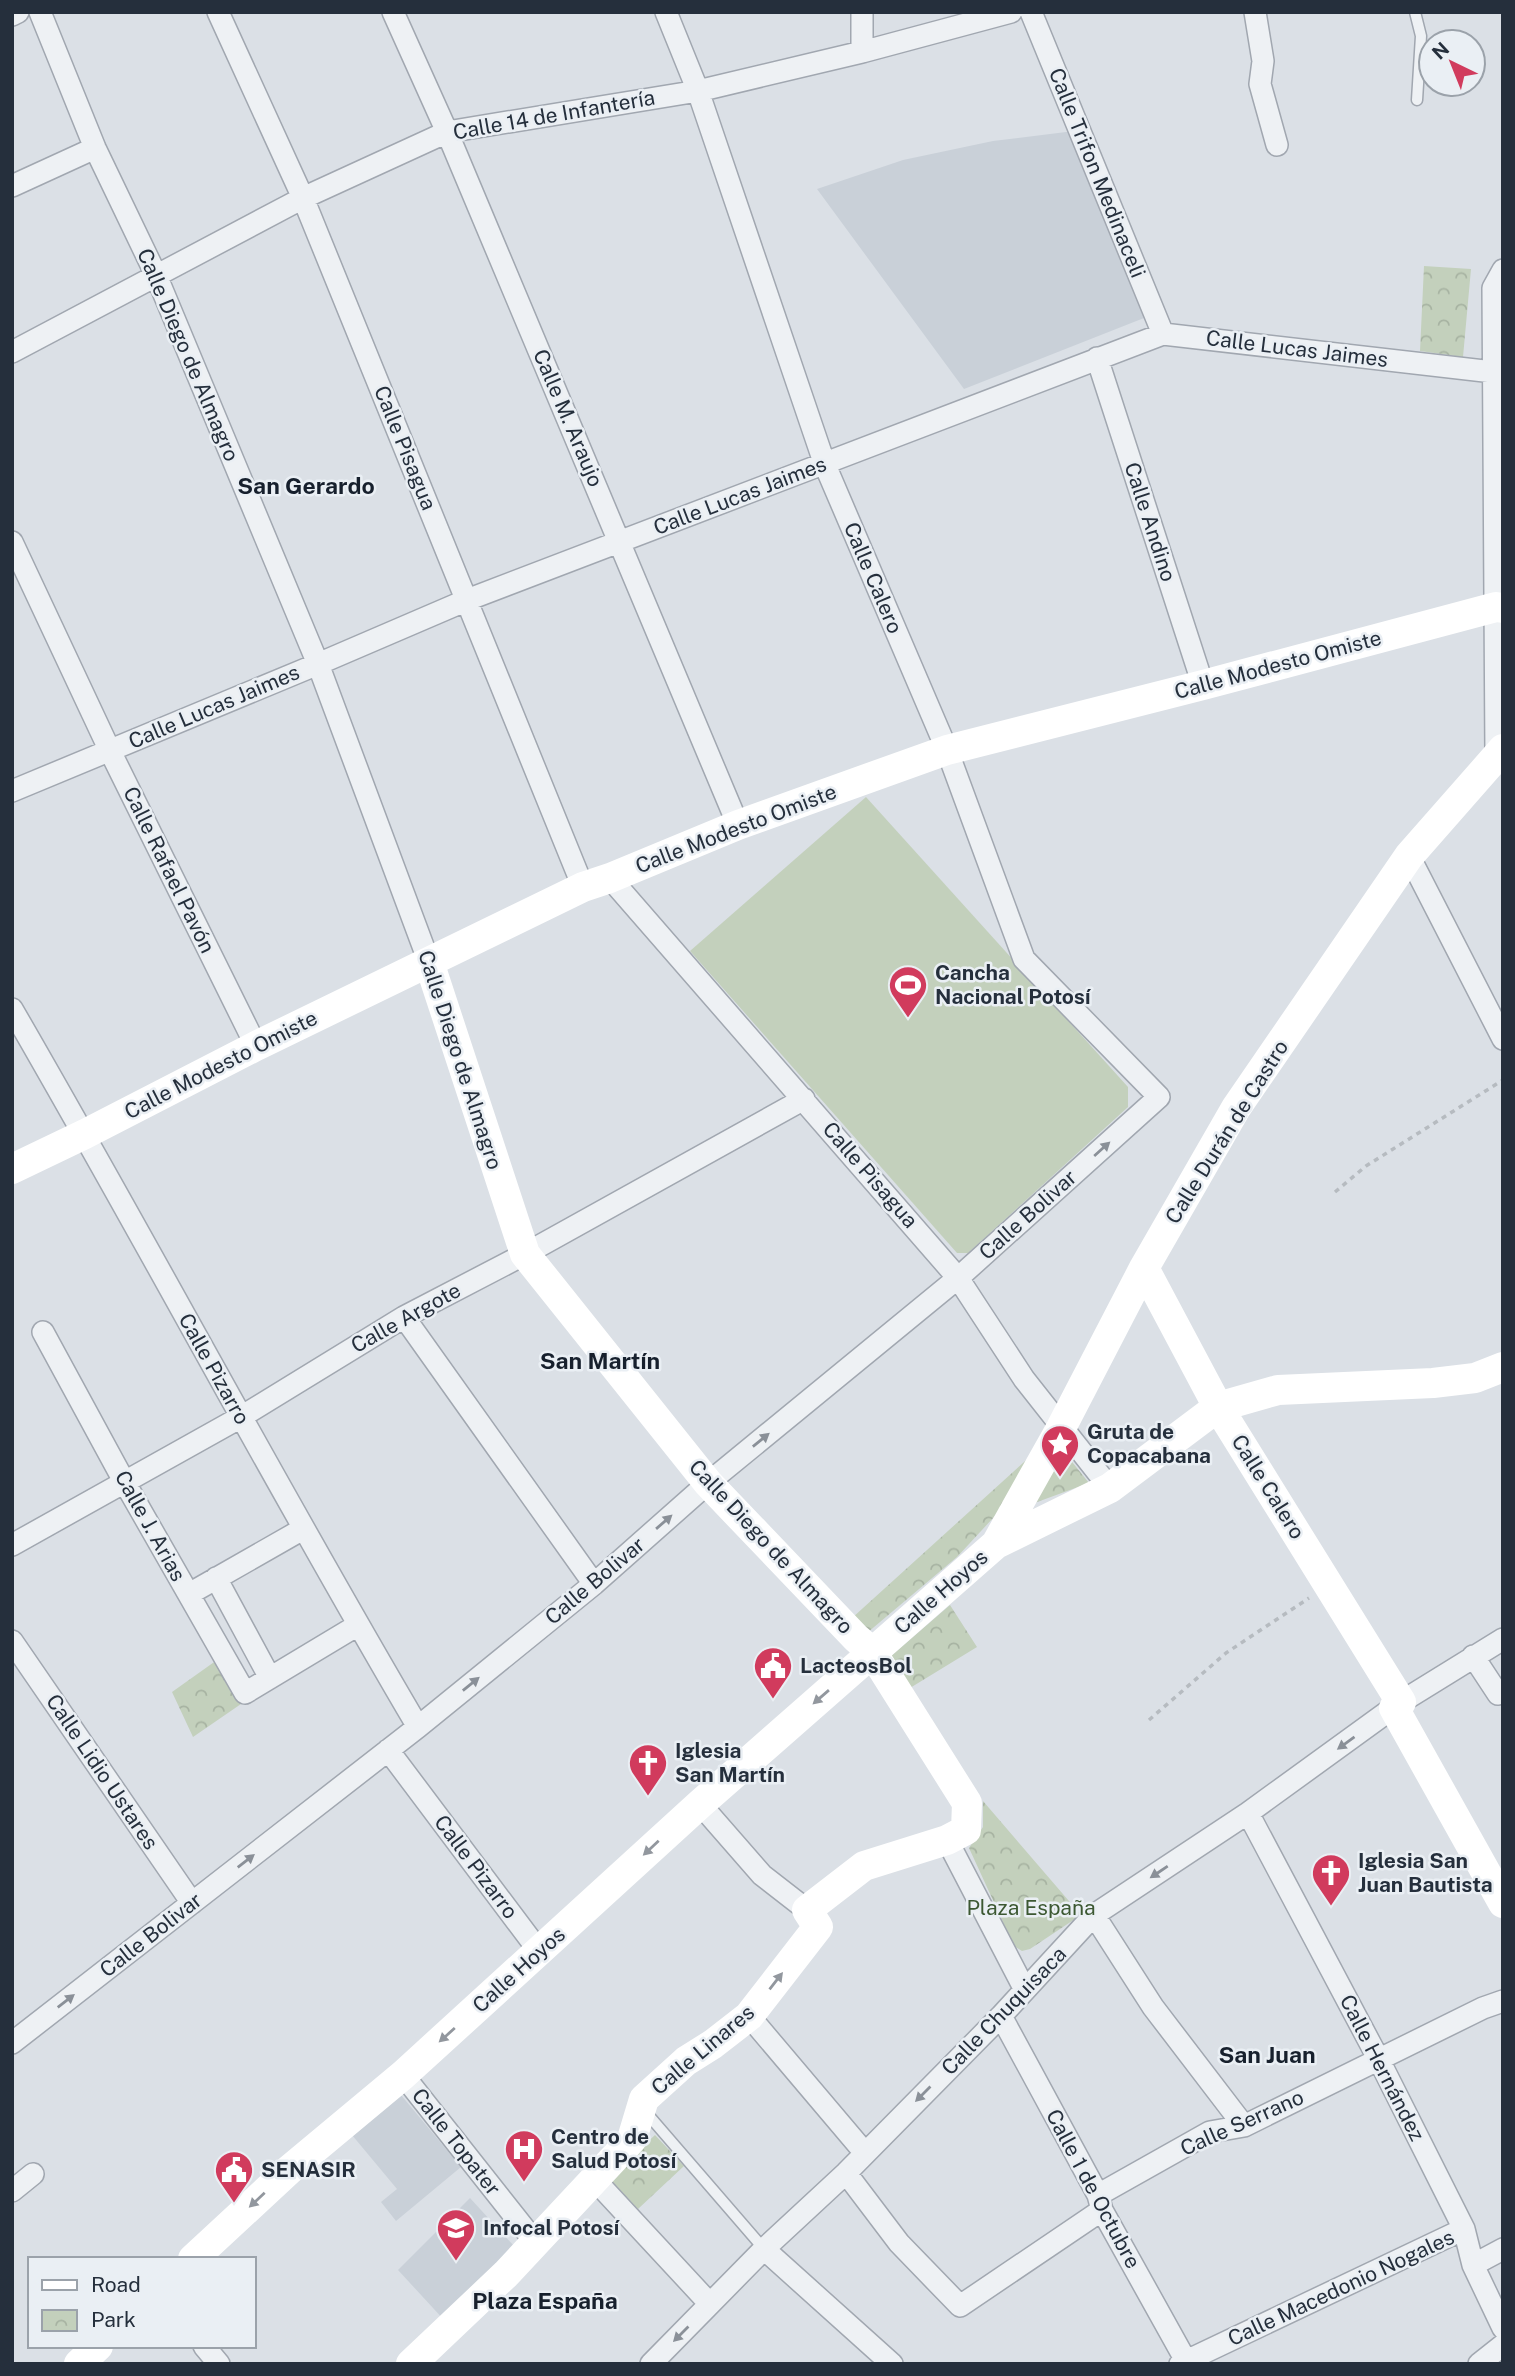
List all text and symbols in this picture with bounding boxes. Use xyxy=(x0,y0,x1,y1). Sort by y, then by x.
north arrow xyxy=(1417,28,1487,98)
text: N xyxy=(1427,37,1453,64)
street label: Calle Trifon Medinaceli xyxy=(1044,64,1151,281)
street label: Calle 14 de Infantería xyxy=(451,84,657,145)
street label: Calle Diego de Almagro xyxy=(132,245,245,465)
street label: Calle Lucas Jaimes xyxy=(1205,325,1390,372)
street label: Calle M. Araujo xyxy=(528,345,609,490)
street label: Calle Pisagua xyxy=(369,382,442,514)
street label: Calle Lucas Jaimes xyxy=(650,451,830,540)
street label: Calle Andino xyxy=(1119,459,1181,585)
district label: San Gerardo xyxy=(237,472,375,499)
street label: Calle Calero xyxy=(839,518,908,637)
street label: Calle Modesto Omiste xyxy=(1172,625,1384,704)
street label: Calle Lucas Jaimes xyxy=(125,659,303,754)
street label: Calle Modesto Omiste xyxy=(632,779,840,878)
street label: Calle Rafael Pavón xyxy=(118,782,221,957)
street label: Calle Diego de Almagro xyxy=(413,947,508,1173)
place label: Cancha Nacional Potosí xyxy=(935,960,1092,1009)
sports icon: Cancha Nacional Potosí xyxy=(887,964,929,1019)
street label: Calle Modesto Omiste xyxy=(120,1005,321,1124)
street label: Calle Durán de Castro xyxy=(1160,1035,1293,1228)
street label: Calle Pisagua xyxy=(818,1117,923,1233)
one-way arrow xyxy=(1093,1142,1110,1157)
street label: Calle Bolivar xyxy=(974,1164,1081,1265)
street label: Calle Argote xyxy=(347,1277,465,1358)
street label: Calle Pizarro xyxy=(174,1309,255,1429)
district label: San Martín xyxy=(540,1347,660,1374)
place label: Gruta de Copacabana xyxy=(1087,1419,1211,1468)
place icon: Gruta de Copacabana xyxy=(1039,1423,1081,1478)
street label: Calle Calero xyxy=(1226,1430,1310,1543)
one-way arrow xyxy=(751,1432,769,1447)
street label: Calle Diego de Almagro xyxy=(684,1454,859,1639)
street label: Calle J. Arias xyxy=(110,1466,191,1585)
one-way arrow xyxy=(655,1515,672,1530)
street label: Calle Bolivar xyxy=(540,1532,650,1630)
street label: Calle Hoyos xyxy=(889,1544,993,1639)
public building icon: LacteosBol xyxy=(752,1645,794,1700)
place label: LacteosBol xyxy=(800,1653,912,1678)
one-way arrow xyxy=(462,1677,479,1692)
street label: Calle Lidio Ustares xyxy=(41,1689,164,1854)
one-way arrow xyxy=(812,1689,830,1705)
one-way arrow xyxy=(1337,1735,1355,1749)
place label: Iglesia San Martín xyxy=(675,1738,785,1787)
church icon: Iglesia San Martín xyxy=(627,1742,669,1797)
street label: Calle Pizarro xyxy=(429,1810,523,1923)
one-way arrow xyxy=(643,1840,660,1856)
place label: Iglesia San Juan Bautista xyxy=(1358,1848,1493,1897)
church icon: Iglesia San Juan Bautista xyxy=(1310,1852,1352,1907)
one-way arrow xyxy=(237,1854,254,1869)
one-way arrow xyxy=(1150,1865,1168,1879)
street label: Calle Bolivar xyxy=(95,1887,207,1982)
park label: Plaza España xyxy=(966,1895,1096,1920)
street label: Calle Hoyos xyxy=(467,1922,570,2018)
street label: Calle Chuquisaca xyxy=(936,1941,1071,2080)
one-way arrow xyxy=(769,1972,783,1990)
street label: Calle Hernández xyxy=(1335,1990,1430,2145)
one-way arrow xyxy=(57,1994,75,2008)
street label: Calle Linares xyxy=(646,1999,759,2100)
one-way arrow xyxy=(438,2027,456,2043)
district label: San Juan xyxy=(1218,2041,1316,2068)
street label: Calle Topater xyxy=(407,2083,506,2200)
street label: Calle Serrano xyxy=(1176,2084,1307,2161)
one-way arrow xyxy=(915,2086,932,2103)
street label: Calle 1 de Octubre xyxy=(1041,2105,1146,2273)
place label: Centro de Salud Potosí xyxy=(551,2124,678,2173)
hospital icon: Centro de Salud Potosí xyxy=(503,2128,545,2183)
public building icon: SENASIR xyxy=(213,2149,255,2204)
place label: SENASIR xyxy=(261,2157,356,2182)
one-way arrow xyxy=(249,2192,266,2208)
school or university icon: Infocal Potosí xyxy=(435,2207,477,2262)
place label: Infocal Potosí xyxy=(483,2215,621,2240)
street label: Calle Macedonio Nogales xyxy=(1224,2224,1458,2351)
legend xyxy=(28,2257,256,2348)
text: Road xyxy=(91,2272,141,2297)
district label: Plaza España xyxy=(472,2287,618,2314)
text: Park xyxy=(91,2307,136,2332)
one-way arrow xyxy=(673,2325,689,2342)

